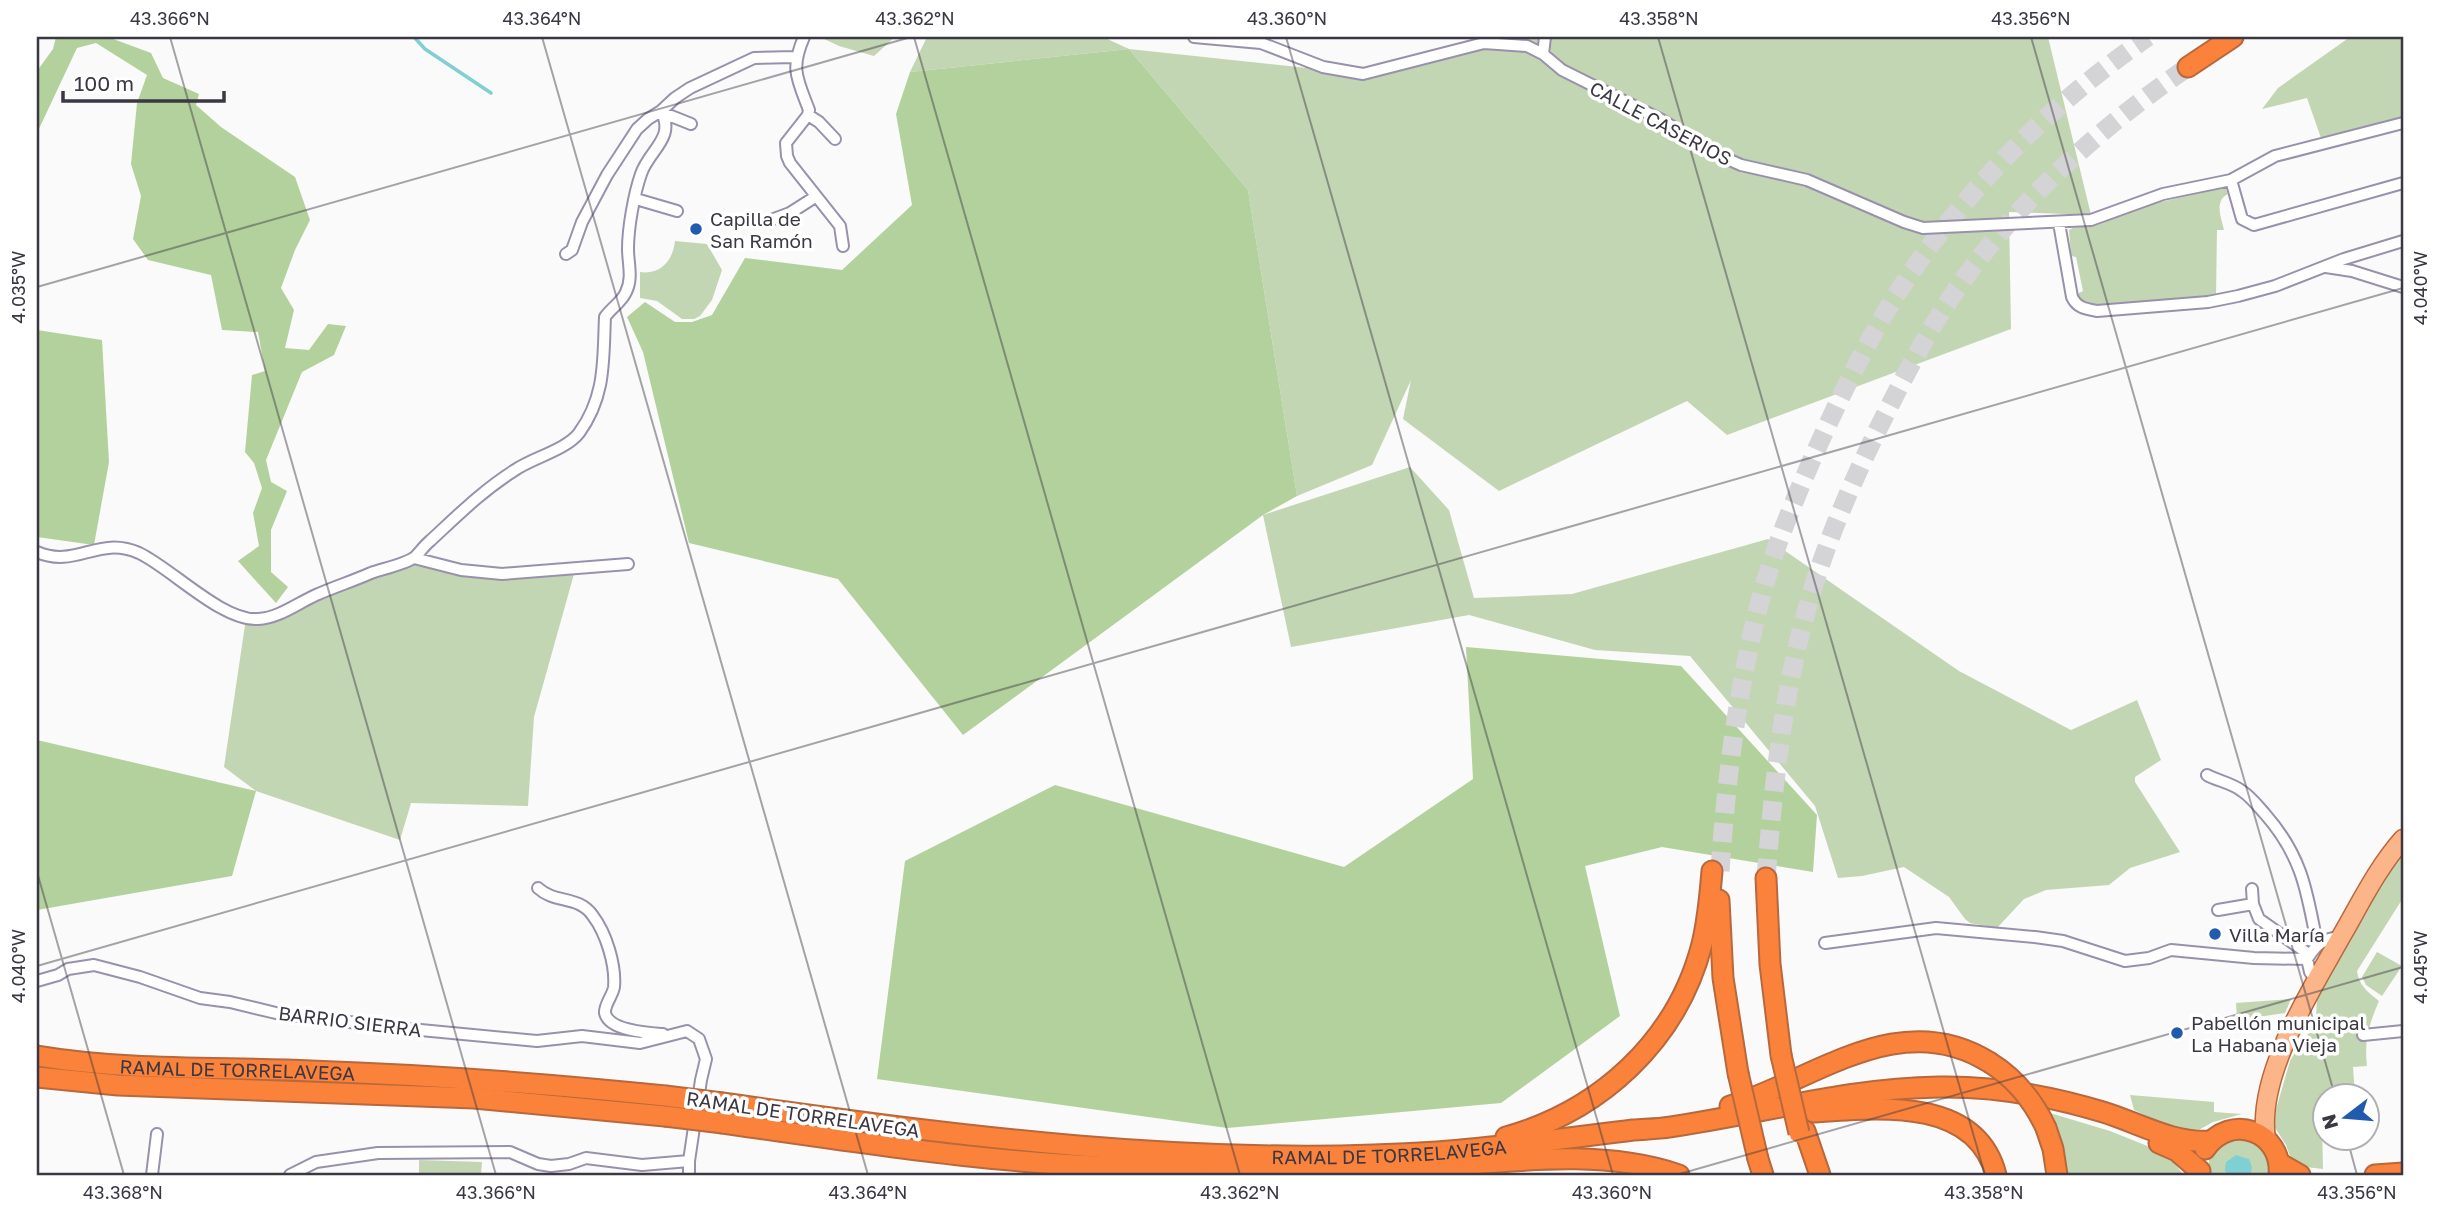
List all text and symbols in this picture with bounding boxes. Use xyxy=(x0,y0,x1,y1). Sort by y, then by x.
text: 43.366°N xyxy=(130,7,210,29)
text: 43.364°N xyxy=(502,7,582,29)
text: 43.362°N xyxy=(875,7,955,29)
text: 43.360°N xyxy=(1247,7,1327,29)
text: 43.358°N xyxy=(1619,7,1699,29)
text: 43.356°N xyxy=(1991,7,2071,29)
scale bar xyxy=(63,60,224,104)
text: 100 m xyxy=(74,70,134,96)
street label: CALLE CASERIOS xyxy=(1586,76,1736,170)
place label: Capilla de San Ramón xyxy=(710,207,813,252)
marker: Capilla de San Ramón xyxy=(688,221,704,237)
text: 4.035°W xyxy=(7,251,29,323)
text: 4.040°W xyxy=(2409,251,2431,325)
place label: Villa María xyxy=(2229,923,2325,946)
marker: Villa María xyxy=(2207,926,2223,942)
text: 4.040°W xyxy=(7,929,29,1003)
text: 4.045°W xyxy=(2409,930,2431,1004)
street label: BARRIO SIERRA xyxy=(277,1001,423,1041)
place label: Pabellón municipal La Habana Vieja xyxy=(2191,1011,2366,1056)
marker: Pabellón municipal La Habana Vieja xyxy=(2169,1025,2185,1041)
street label: RAMAL DE TORRELAVEGA xyxy=(119,1054,356,1084)
north arrow xyxy=(2310,1082,2380,1152)
street label: RAMAL DE TORRELAVEGA xyxy=(685,1086,921,1142)
text: N xyxy=(2316,1112,2342,1132)
street label: RAMAL DE TORRELAVEGA xyxy=(1271,1134,1508,1168)
text: 43.368°N xyxy=(83,1181,163,1203)
text: 43.366°N xyxy=(456,1181,536,1203)
text: 43.364°N xyxy=(828,1181,908,1203)
text: 43.362°N xyxy=(1200,1181,1280,1203)
text: 43.360°N xyxy=(1572,1181,1652,1203)
text: 43.358°N xyxy=(1944,1181,2024,1203)
text: 43.356°N xyxy=(2317,1181,2397,1203)

